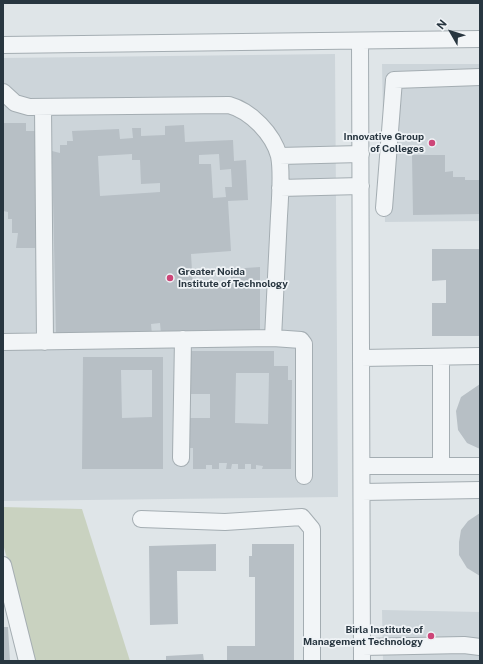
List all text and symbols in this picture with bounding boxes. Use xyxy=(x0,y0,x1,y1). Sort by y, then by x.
north arrow xyxy=(431,12,471,52)
text: N xyxy=(434,17,449,32)
place label: Innovative Group of Colleges xyxy=(344,131,424,154)
marker: Innovative Group of Colleges xyxy=(427,138,437,148)
place label: Greater Noida Institute of Technology xyxy=(178,266,288,290)
marker: Greater Noida Institute of Technology xyxy=(165,273,175,283)
place label: Birla Institute of Management Technology xyxy=(303,624,423,648)
marker: Birla Institute of Management Technology xyxy=(426,631,436,641)

